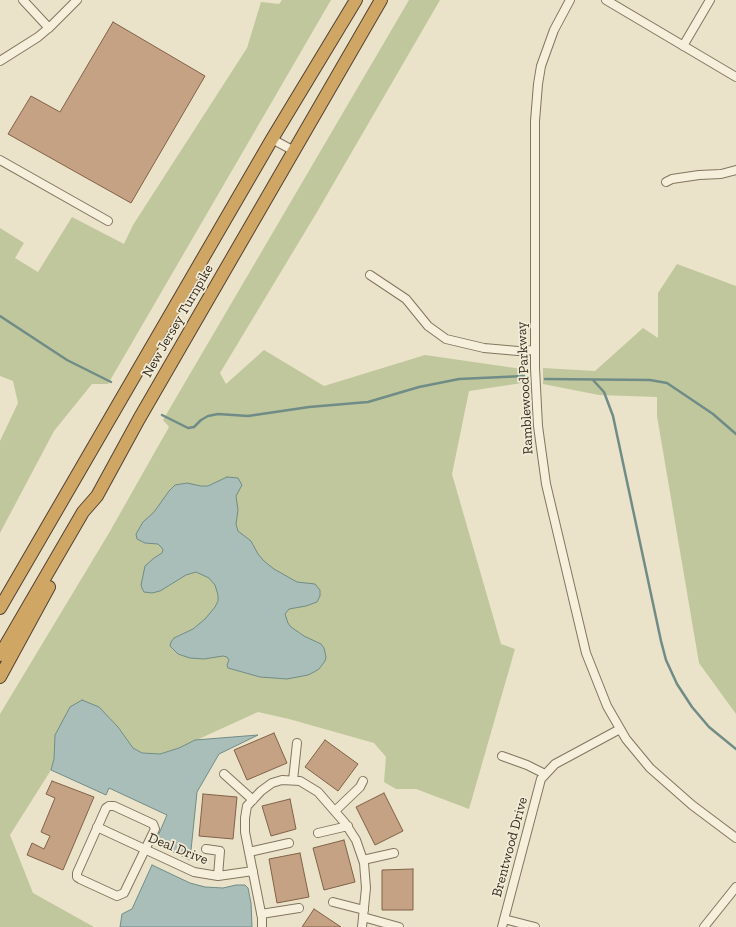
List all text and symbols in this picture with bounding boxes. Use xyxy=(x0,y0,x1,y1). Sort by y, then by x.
street label: New Jersey Turnpike xyxy=(139,262,217,380)
street label: Ramblewood Parkway xyxy=(513,321,537,455)
street label: Brentwood Drive xyxy=(489,795,531,899)
street label: Deal Drive xyxy=(146,829,210,869)

